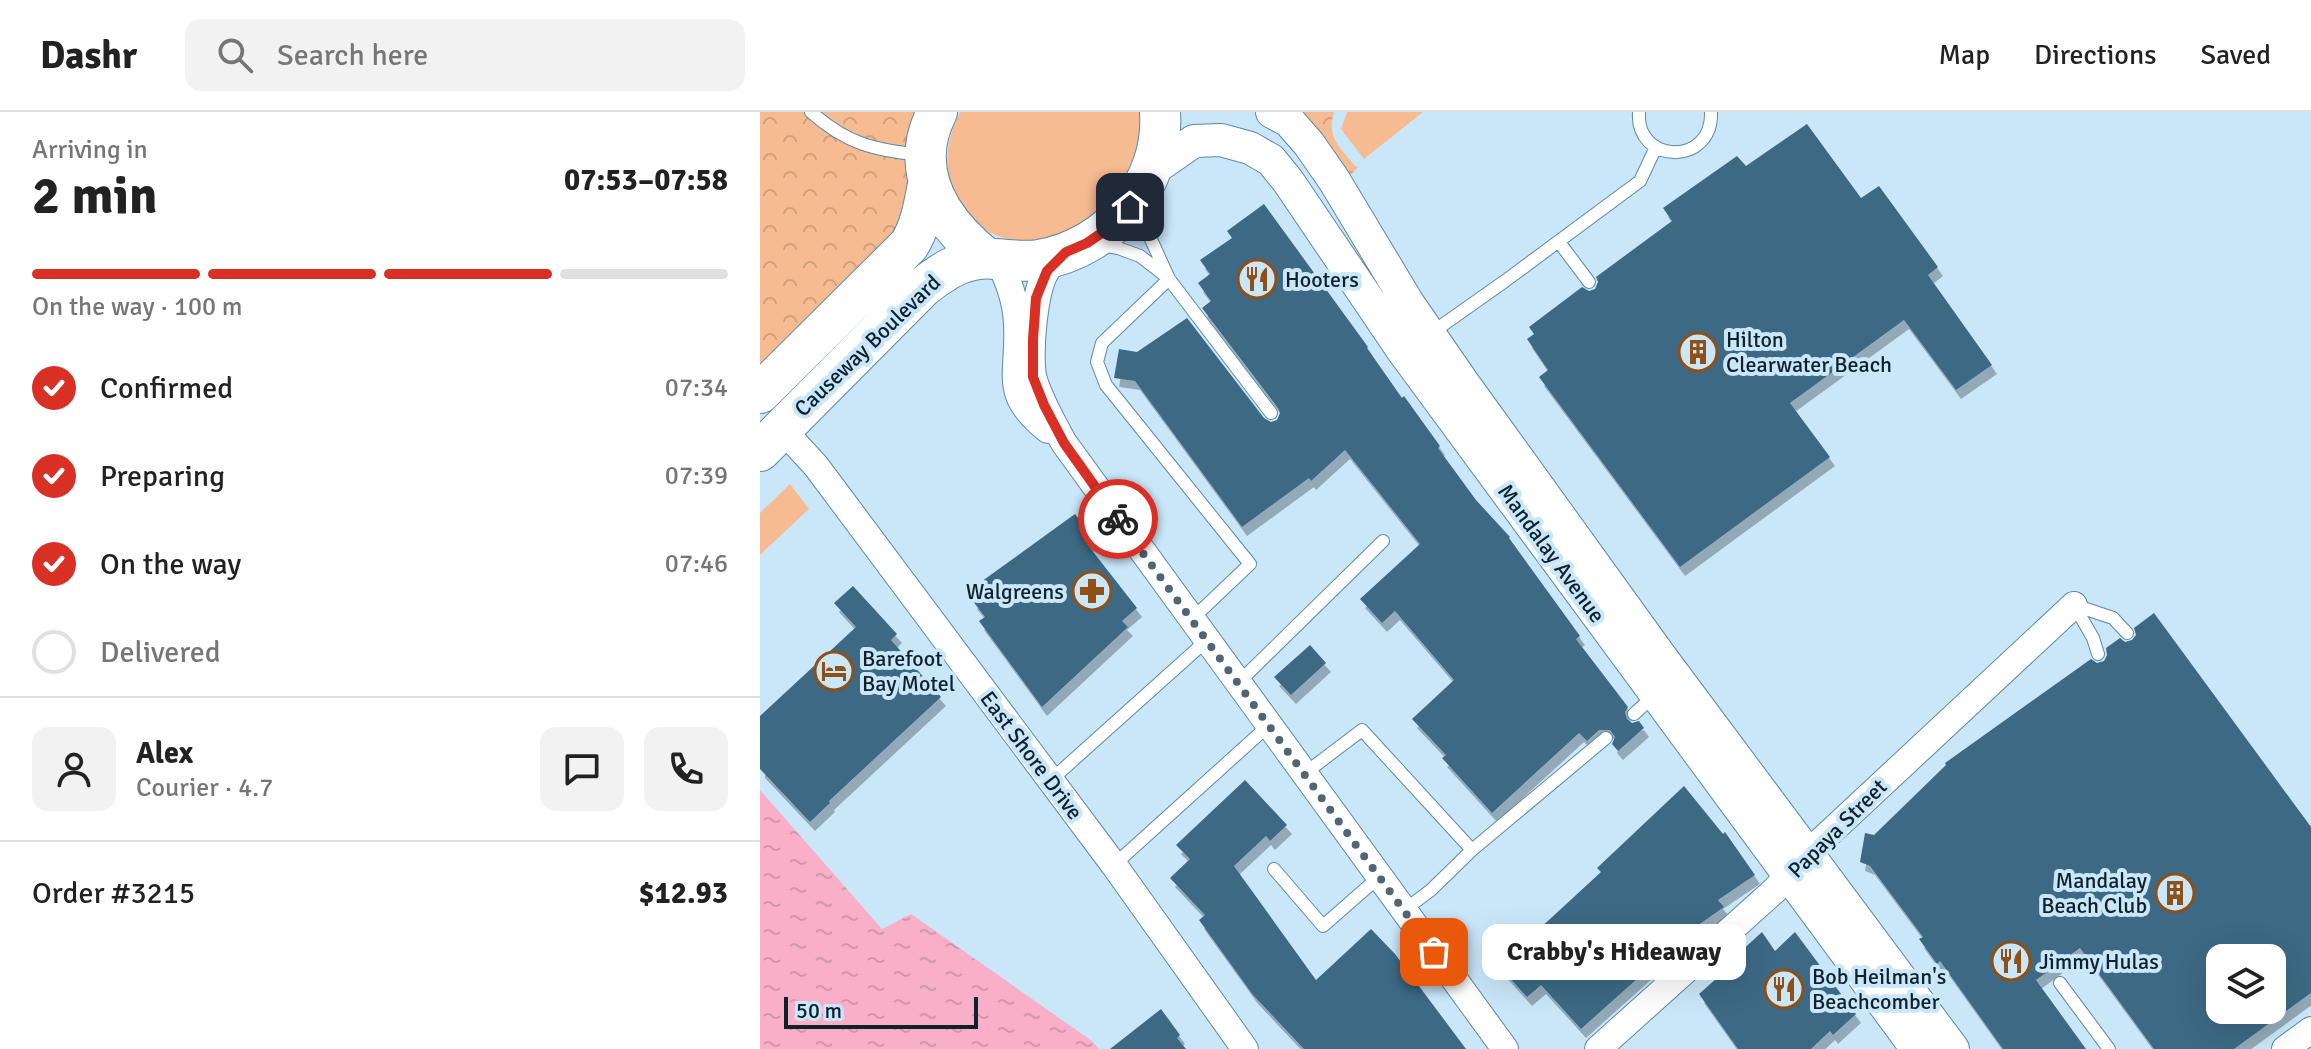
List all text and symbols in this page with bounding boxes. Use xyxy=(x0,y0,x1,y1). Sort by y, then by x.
search box xyxy=(185,19,745,91)
text: Dashr xyxy=(40,32,137,79)
icon: search xyxy=(213,33,257,77)
text: Search here xyxy=(277,37,428,74)
text: Map xyxy=(1938,38,1990,72)
text: Directions xyxy=(2034,38,2156,72)
text: Saved xyxy=(2200,38,2271,72)
text: Arriving in xyxy=(32,134,148,166)
text: 07:53–07:58 xyxy=(564,162,728,199)
text: 2 min xyxy=(32,164,158,228)
pin xyxy=(1096,173,1164,241)
icon: home xyxy=(1108,185,1152,229)
restaurant icon: Hooters xyxy=(1236,258,1278,300)
place label: Hooters xyxy=(1285,266,1359,293)
street label: Causeway Boulevard xyxy=(789,269,946,422)
text: On the way · 100 m xyxy=(32,291,242,323)
place label: Hilton Clearwater Beach xyxy=(1726,326,1892,378)
building icon: Hilton Clearwater Beach xyxy=(1677,331,1719,373)
icon: check xyxy=(32,366,76,410)
text: Confirmed xyxy=(100,370,233,407)
text: 07:34 xyxy=(665,372,728,404)
icon: check xyxy=(32,454,76,498)
text: Preparing xyxy=(100,458,225,495)
text: 07:39 xyxy=(665,460,728,492)
courier xyxy=(1078,479,1158,559)
street label: Mandalay Avenue xyxy=(1492,479,1611,628)
icon: bike xyxy=(1096,497,1140,541)
icon: check xyxy=(32,542,76,586)
text: On the way xyxy=(100,546,241,583)
text: 07:46 xyxy=(665,548,728,580)
pharmacy icon: Walgreens xyxy=(1071,570,1113,612)
place label: Walgreens xyxy=(966,578,1064,605)
text: Delivered xyxy=(100,634,221,671)
place label: Barefoot Bay Motel xyxy=(862,645,955,697)
hotel icon: Barefoot Bay Motel xyxy=(813,650,855,692)
street label: East Shore Drive xyxy=(974,686,1089,825)
button: person xyxy=(32,727,116,811)
button: chat xyxy=(540,727,624,811)
button: phone xyxy=(644,727,728,811)
text: Alex xyxy=(136,735,193,772)
text: Courier · 4.7 xyxy=(136,772,273,804)
street label: Papaya Street xyxy=(1782,773,1893,884)
place label: Mandalay Beach Club xyxy=(2041,867,2148,919)
building icon: Mandalay Beach Club xyxy=(2154,872,2196,914)
text: Order #3215 xyxy=(32,875,195,912)
text: $12.93 xyxy=(638,875,728,912)
pin xyxy=(1400,918,1468,986)
callout: Crabby's Hideaway xyxy=(1482,924,1746,980)
icon: bag xyxy=(1412,930,1456,974)
text: Crabby's Hideaway xyxy=(1507,936,1721,968)
restaurant icon: Jimmy Hulas xyxy=(1990,940,2032,982)
map controls xyxy=(2206,944,2286,1024)
button: layers xyxy=(2206,944,2286,1024)
place label: Jimmy Hulas xyxy=(2039,948,2159,975)
place label: Bob Heilman's Beachcomber xyxy=(1812,963,1946,1015)
restaurant icon: Bob Heilman's Beachcomber xyxy=(1763,968,1805,1010)
scale bar xyxy=(784,993,978,1029)
text: 50 m xyxy=(796,997,842,1024)

